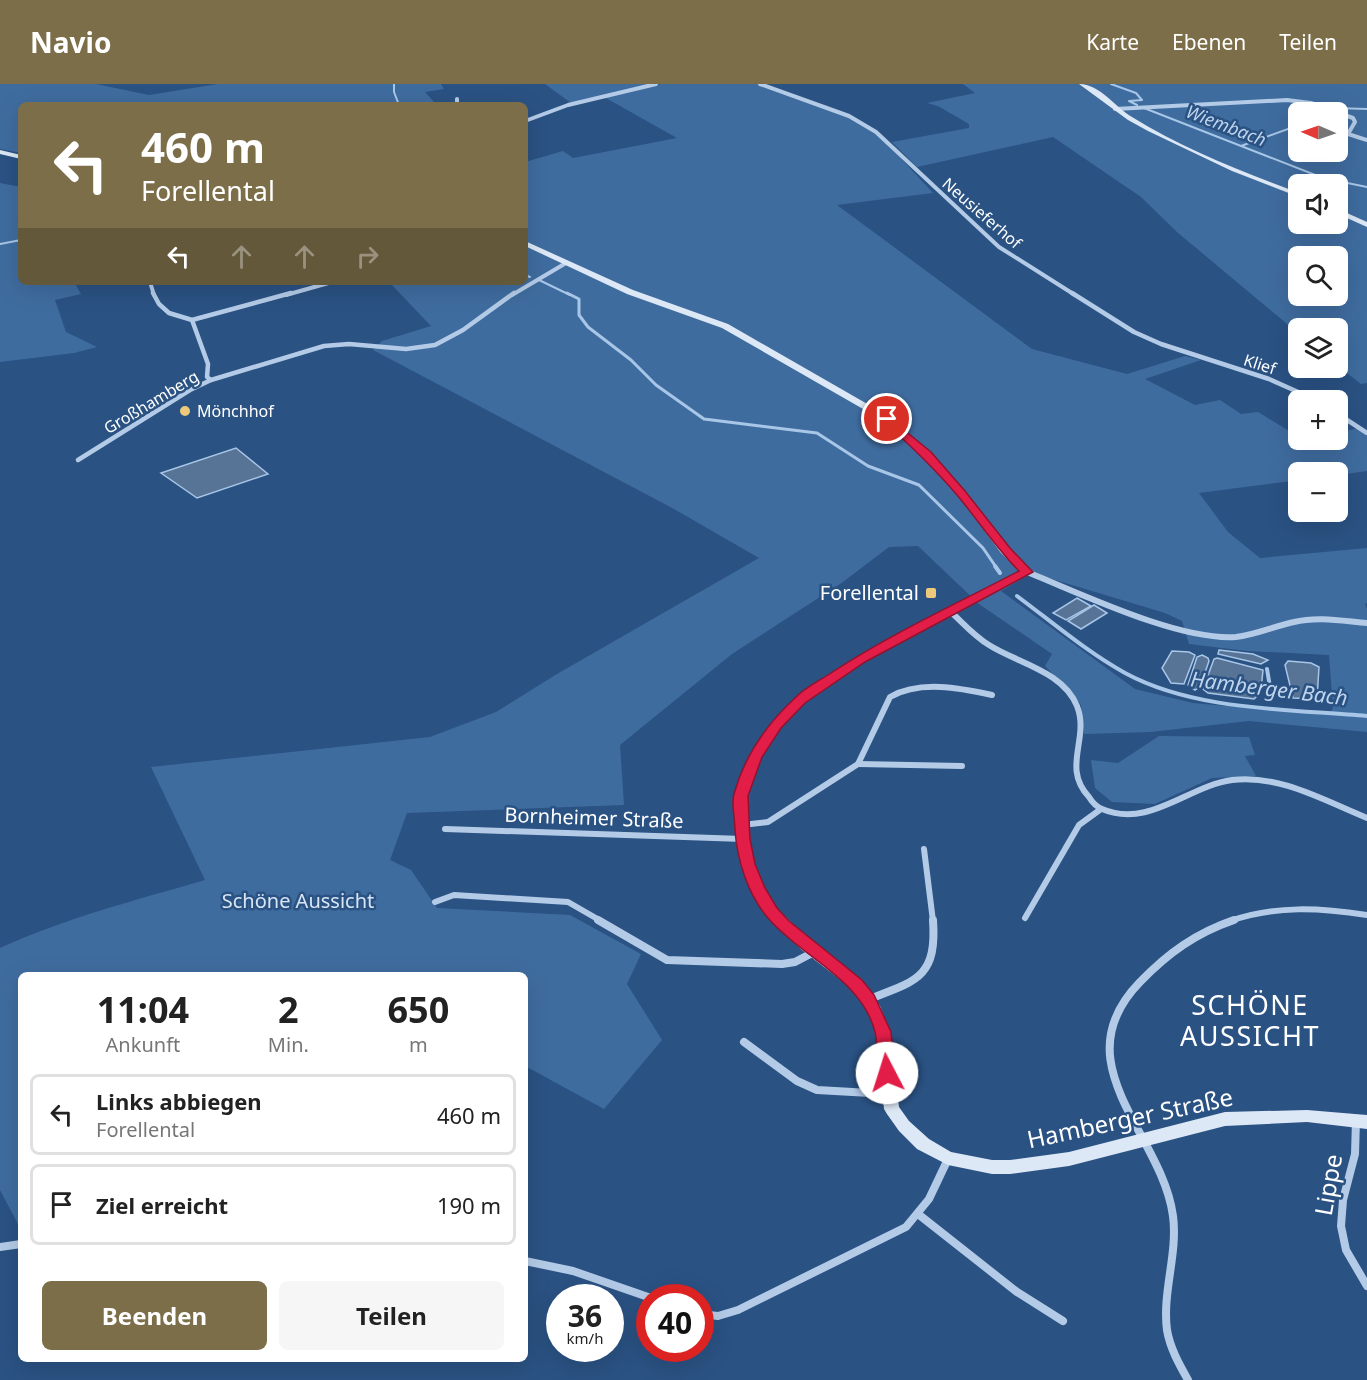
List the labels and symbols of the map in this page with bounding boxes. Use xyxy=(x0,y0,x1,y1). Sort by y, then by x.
water label: Wiembach xyxy=(1183,99,1270,151)
north arrow xyxy=(1288,102,1348,162)
street label: Neusieferhof xyxy=(938,173,1027,254)
street label: Klief xyxy=(1241,348,1280,380)
street label: Großhamberg xyxy=(100,365,202,439)
pin xyxy=(861,393,912,444)
place label: Mönchhof xyxy=(197,400,275,422)
marker: Mönchhof xyxy=(178,404,192,418)
place label: Forellental xyxy=(820,579,919,606)
marker: Forellental xyxy=(924,586,938,600)
water label: Hamberger Bach xyxy=(1189,664,1349,712)
street label: Bornheimer Straße xyxy=(504,801,684,834)
park label: Schöne Aussicht xyxy=(222,887,374,914)
district label: SCHÖNE AUSSICHT xyxy=(1180,986,1320,1054)
position arrow xyxy=(855,1041,919,1105)
street label: Hamberger Straße xyxy=(1024,1080,1236,1155)
street label: Lippe xyxy=(1306,1151,1349,1218)
speed limit sign: 40 xyxy=(636,1284,714,1362)

